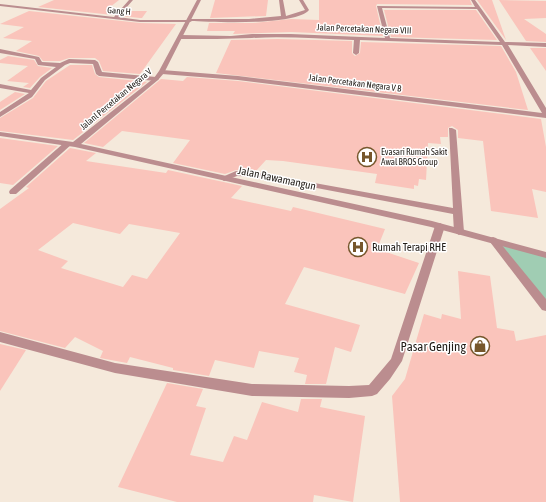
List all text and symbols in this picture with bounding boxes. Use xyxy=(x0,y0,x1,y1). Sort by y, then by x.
street label: Gang H xyxy=(107,5,131,17)
street label: Jalan Percetakan Negara VIII xyxy=(317,22,411,36)
street label: Jalanl Percetakan Negara V xyxy=(78,66,154,132)
street label: Jalan Percetakan Negara V B xyxy=(308,72,403,94)
hospital icon: Evasari Rumah Sakit Awal BROS Group xyxy=(356,146,378,168)
place label: Evasari Rumah Sakit Awal BROS Group xyxy=(381,147,448,167)
street label: Jalan Rawamangun xyxy=(237,164,317,192)
hospital icon: Rumah Terapi RHE xyxy=(347,236,369,258)
place label: Rumah Terapi RHE xyxy=(372,241,446,253)
shop icon: Pasar Genjing xyxy=(469,335,491,357)
place label: Pasar Genjing xyxy=(401,339,466,354)

